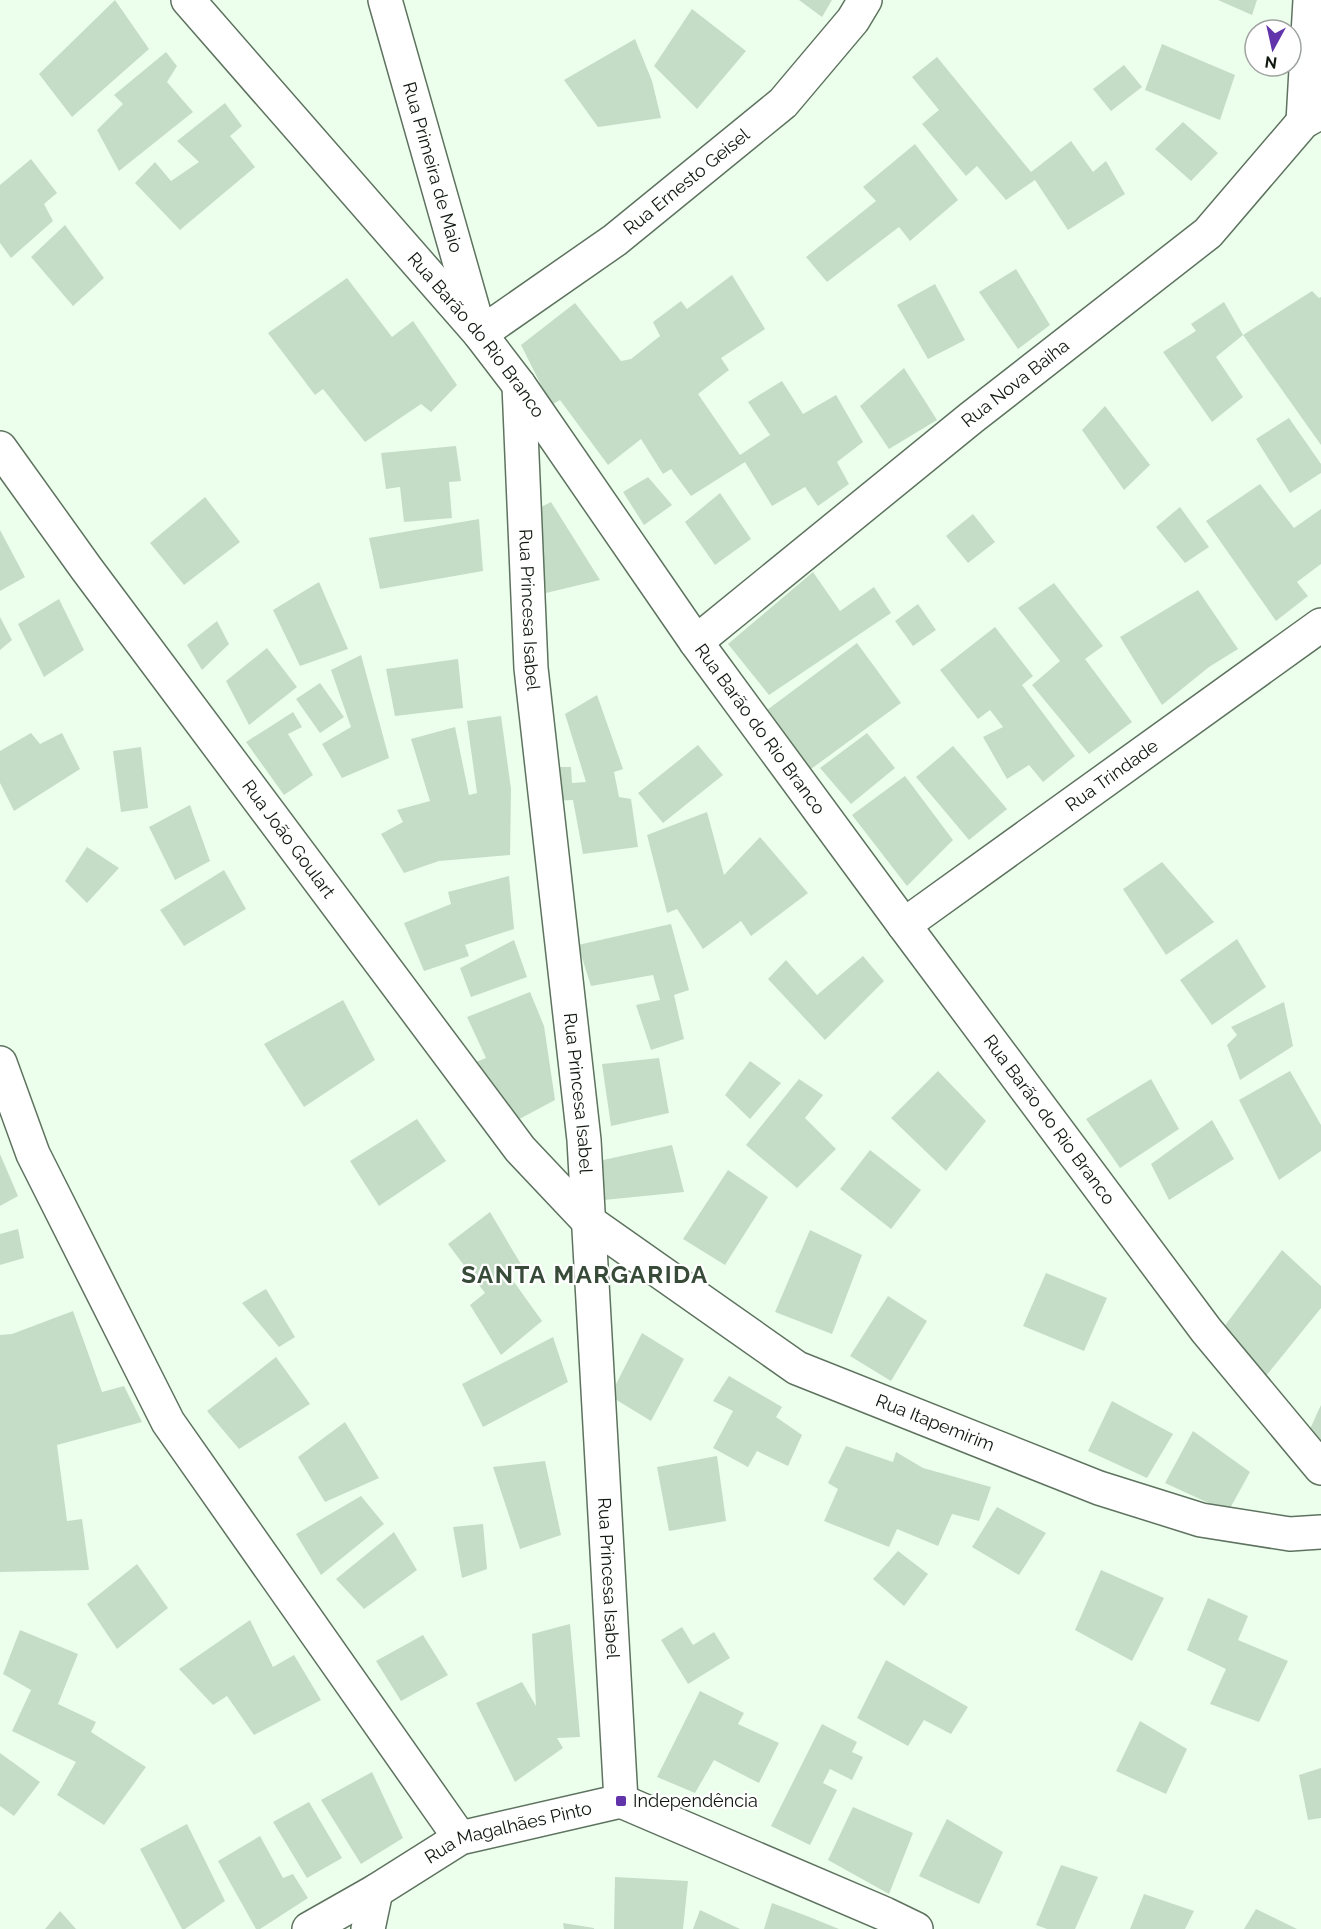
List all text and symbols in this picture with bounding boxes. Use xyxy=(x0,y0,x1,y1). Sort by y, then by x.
north arrow xyxy=(1243,18,1303,78)
text: N xyxy=(1264,52,1278,73)
street label: Rua Primeira de Maio xyxy=(399,79,467,255)
street label: Rua Ernesto Geisel xyxy=(619,124,754,239)
street label: Rua Barão do Rio Branco xyxy=(403,248,549,422)
street label: Rua Nova Baiha xyxy=(957,334,1073,431)
street label: Rua Princesa Isabel xyxy=(515,529,544,692)
street label: Rua Barão do Rio Branco xyxy=(691,639,830,818)
street label: Rua Trindade xyxy=(1061,734,1162,815)
street label: Rua João Goulart xyxy=(238,776,340,902)
street label: Rua Princesa Isabel xyxy=(560,1012,597,1174)
street label: Rua Barão do Rio Branco xyxy=(979,1030,1120,1209)
district label: SANTA MARGARIDA xyxy=(461,1260,709,1289)
street label: Rua Itapemirim xyxy=(873,1389,998,1455)
street label: Rua Princesa Isabel xyxy=(594,1497,624,1659)
place label: Independência xyxy=(633,1790,758,1811)
marker: Independência xyxy=(614,1794,628,1808)
street label: Rua Magalhães Pinto xyxy=(421,1797,594,1868)

